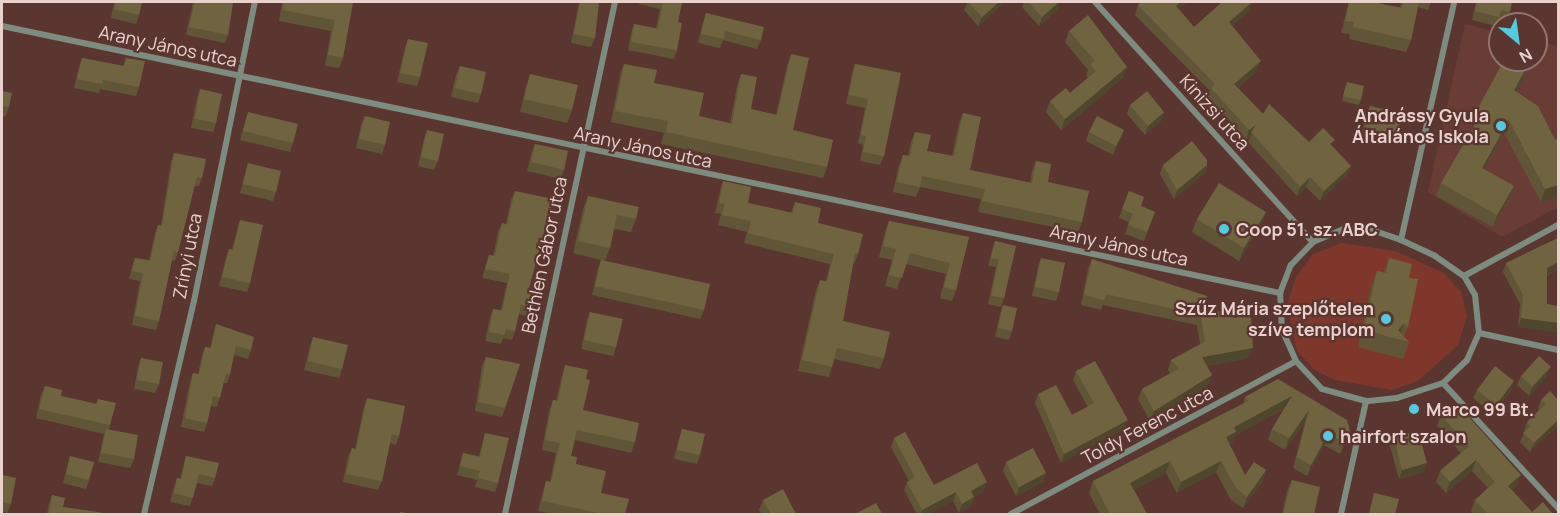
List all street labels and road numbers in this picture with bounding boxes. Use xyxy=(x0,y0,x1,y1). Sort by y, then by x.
street label: Arany János utca xyxy=(97,21,239,71)
street label: Kinizsi utca xyxy=(1176,70,1254,154)
street label: Arany János utca xyxy=(572,122,714,172)
street label: Bethlen Gábor utca xyxy=(517,175,571,335)
street label: Zrínyi utca xyxy=(168,211,206,301)
street label: Arany János utca xyxy=(1048,220,1190,270)
street label: Toldy Ferenc utca xyxy=(1078,381,1216,469)

